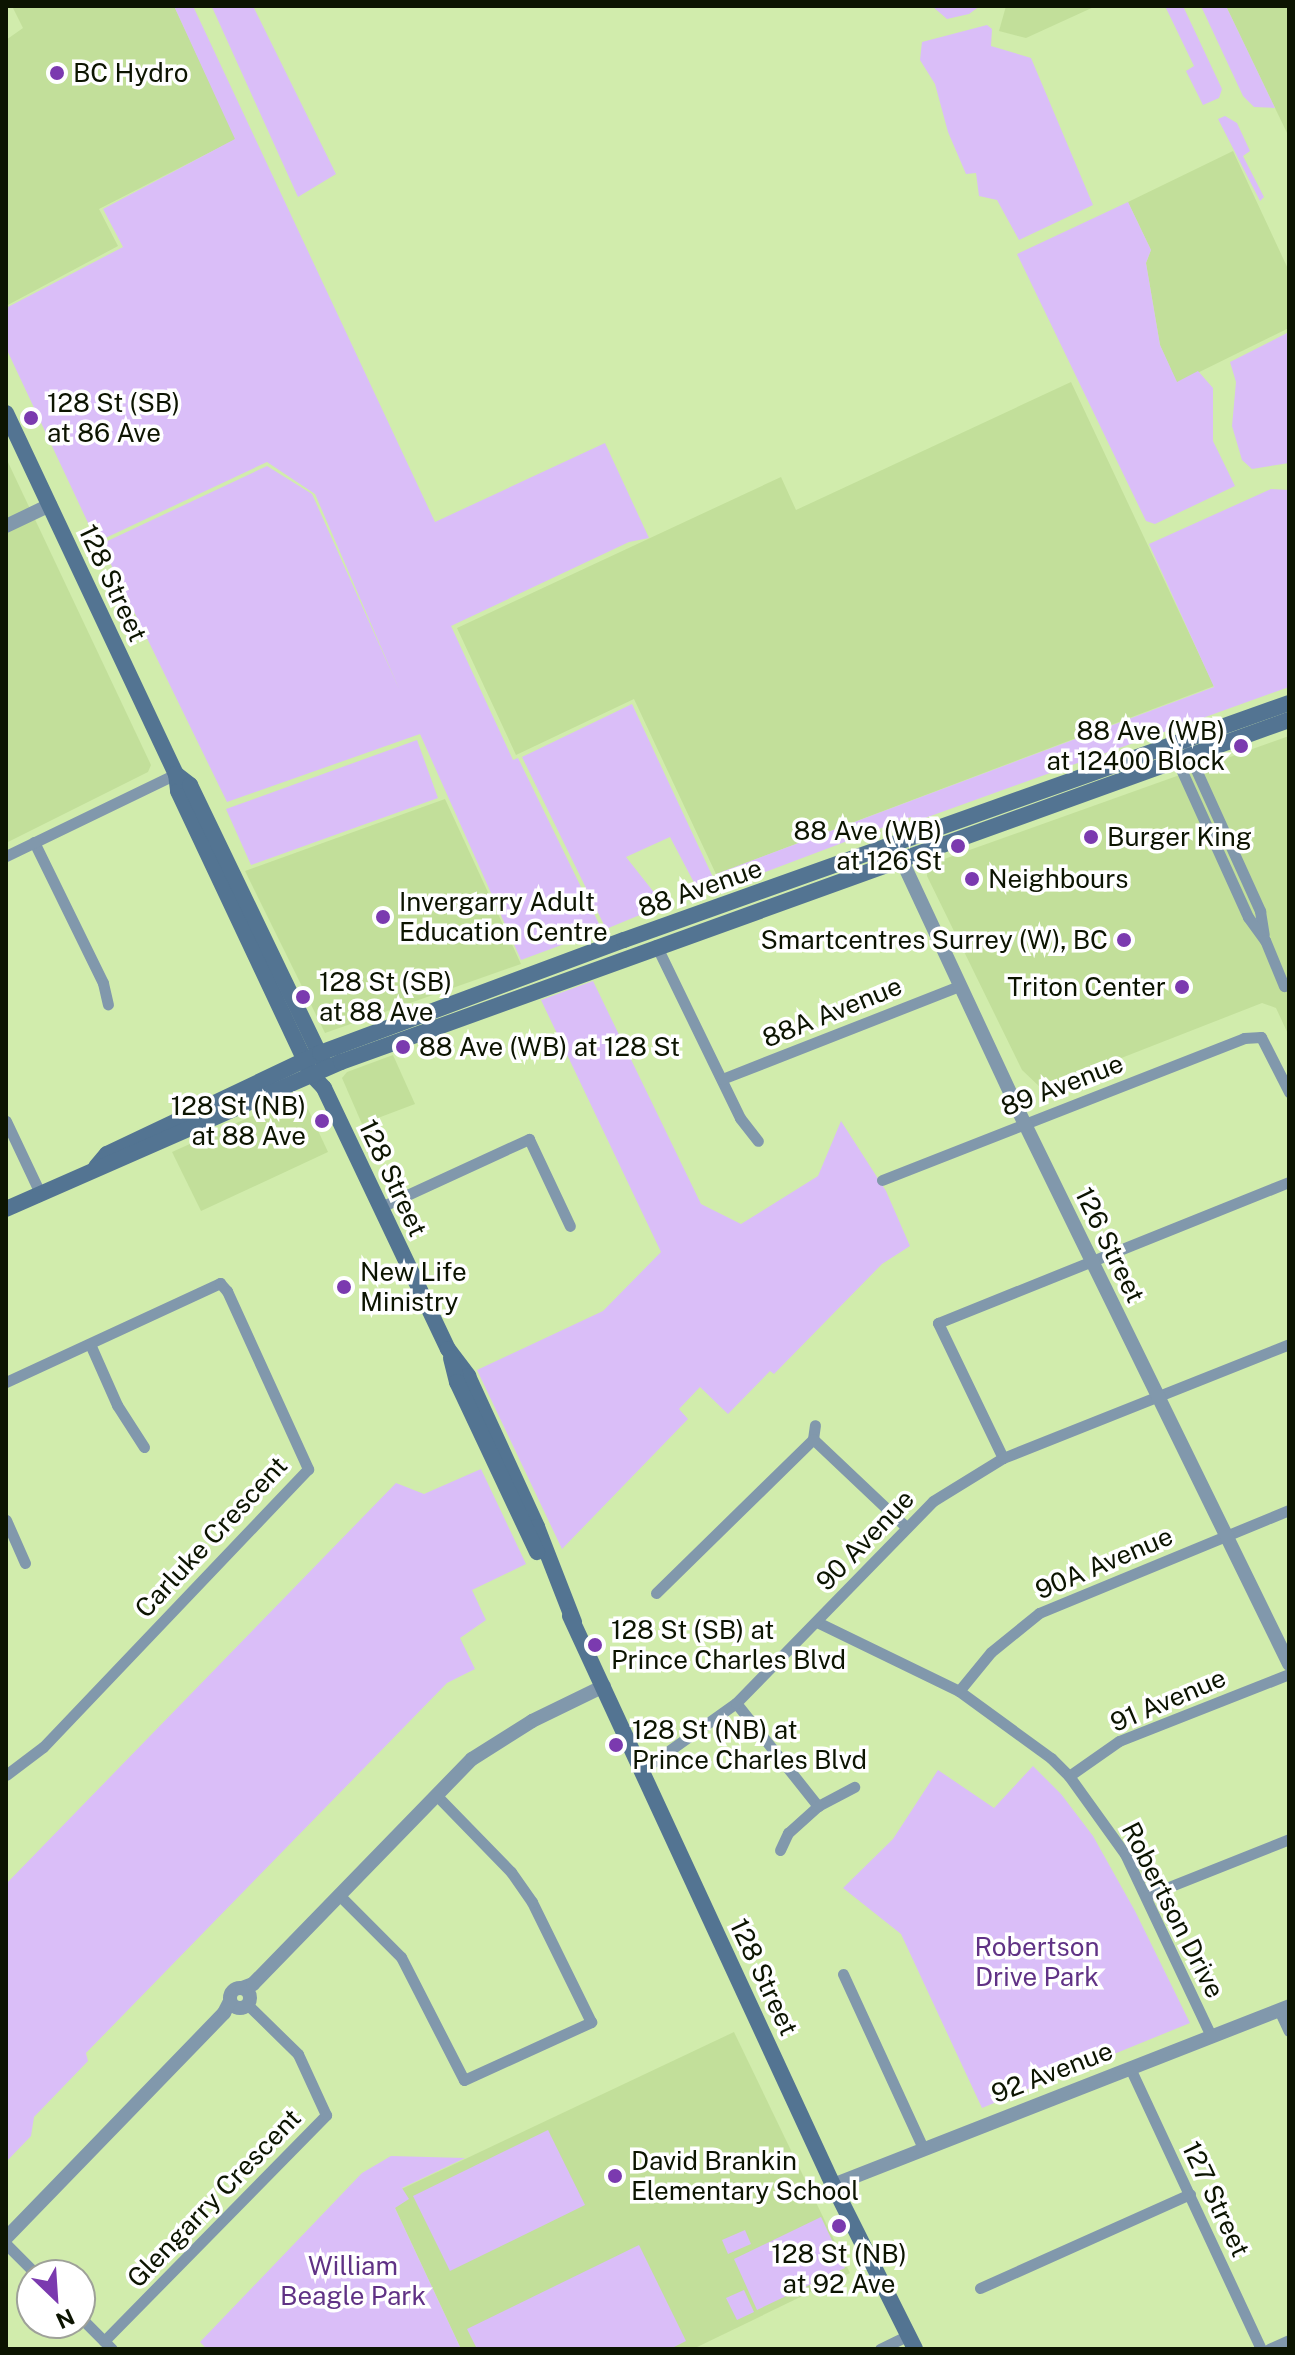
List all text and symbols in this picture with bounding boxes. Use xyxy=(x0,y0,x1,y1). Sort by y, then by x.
place label: BC Hydro xyxy=(73,57,188,89)
marker: BC Hydro xyxy=(48,64,66,82)
place label: 128 St (SB) at 86 Ave xyxy=(47,387,180,448)
marker: 128 St (SB) at 86 Ave xyxy=(22,409,40,427)
street label: 128 Street xyxy=(72,520,154,646)
place label: 88 Ave (WB) at 12400 Block xyxy=(1046,715,1225,776)
marker: 88 Ave (WB) at 12400 Block xyxy=(1232,737,1250,755)
place label: 88 Ave (WB) at 126 St xyxy=(793,815,942,876)
place label: Burger King xyxy=(1107,821,1252,853)
marker: Burger King xyxy=(1082,828,1100,846)
marker: 88 Ave (WB) at 126 St xyxy=(949,837,967,855)
street label: 88 Avenue xyxy=(634,852,766,924)
place label: Neighbours xyxy=(988,863,1128,895)
marker: Neighbours xyxy=(963,870,981,888)
place label: Invergarry Adult Education Centre xyxy=(399,886,608,948)
marker: Invergarry Adult Education Centre xyxy=(374,908,392,926)
place label: Smartcentres Surrey (W), BC xyxy=(760,924,1108,956)
marker: Smartcentres Surrey (W), BC xyxy=(1115,931,1133,949)
place label: 128 St (SB) at 88 Ave xyxy=(319,966,452,1028)
street label: 88A Avenue xyxy=(758,970,906,1054)
place label: Triton Center xyxy=(1007,971,1166,1003)
marker: Triton Center xyxy=(1173,978,1191,996)
marker: 128 St (SB) at 88 Ave xyxy=(294,988,312,1006)
place label: 88 Ave (WB) at 128 St xyxy=(419,1031,680,1063)
marker: 88 Ave (WB) at 128 St xyxy=(394,1038,412,1056)
street label: 89 Avenue xyxy=(996,1047,1128,1123)
place label: 128 St (NB) at 88 Ave xyxy=(171,1090,306,1152)
marker: 128 St (NB) at 88 Ave xyxy=(313,1112,331,1130)
street label: 128 Street xyxy=(352,1115,434,1241)
street label: 126 Street xyxy=(1069,1182,1151,1308)
place label: New Life Ministry xyxy=(360,1256,467,1318)
marker: New Life Ministry xyxy=(335,1278,353,1296)
street label: Carluke Crescent xyxy=(128,1450,294,1624)
street label: 90 Avenue xyxy=(809,1483,921,1597)
street label: 90A Avenue xyxy=(1031,1520,1177,1606)
place label: 128 St (SB) at Prince Charles Blvd xyxy=(611,1614,846,1676)
marker: 128 St (SB) at Prince Charles Blvd xyxy=(586,1636,604,1654)
street label: 91 Avenue xyxy=(1106,1662,1230,1738)
place label: 128 St (NB) at Prince Charles Blvd xyxy=(632,1714,867,1776)
marker: 128 St (NB) at Prince Charles Blvd xyxy=(607,1736,625,1754)
street label: Robertson Drive xyxy=(1115,1817,1231,2003)
street label: 128 Street xyxy=(723,1914,805,2040)
park label: Robertson Drive Park xyxy=(975,1931,1099,1992)
street label: 92 Avenue xyxy=(987,2035,1117,2109)
street label: Glengarry Crescent xyxy=(121,2102,307,2294)
street label: 127 Street xyxy=(1176,2136,1256,2262)
place label: David Brankin Elementary School xyxy=(631,2145,859,2206)
marker: David Brankin Elementary School xyxy=(606,2167,624,2185)
marker: 128 St (NB) at 92 Ave xyxy=(830,2217,848,2235)
place label: 128 St (NB) at 92 Ave xyxy=(771,2238,907,2300)
park label: William Beagle Park xyxy=(280,2250,426,2312)
north arrow xyxy=(16,2259,96,2339)
text: N xyxy=(52,2304,79,2334)

